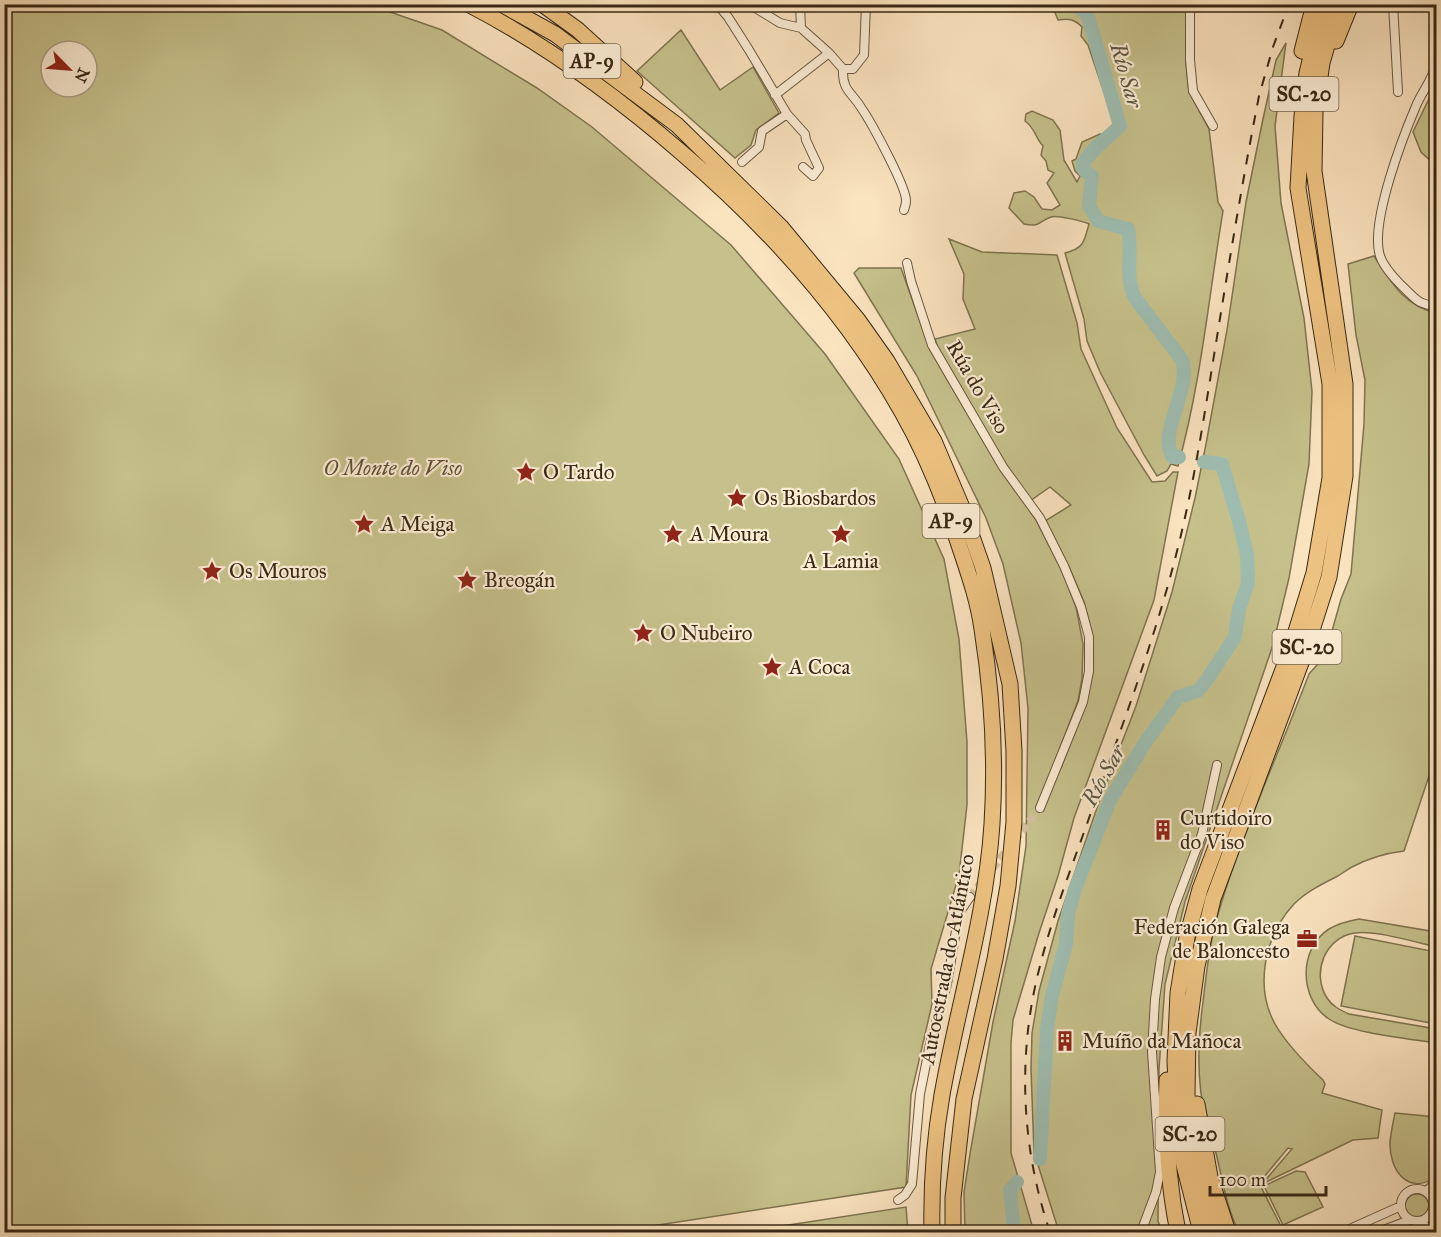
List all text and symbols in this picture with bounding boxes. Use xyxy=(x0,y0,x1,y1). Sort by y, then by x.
north arrow xyxy=(39,39,99,99)
water label: Río Sar xyxy=(1104,39,1149,112)
road number: AP-9 xyxy=(564,44,620,78)
text: N xyxy=(70,65,94,86)
road number: SC-20 xyxy=(1270,77,1338,111)
street label: Rúa do Viso xyxy=(941,336,1015,439)
park label: O Monte do Viso xyxy=(324,455,462,481)
place label: O Tardo xyxy=(543,459,615,485)
place icon: O Tardo xyxy=(514,460,538,484)
place label: Os Biosbardos xyxy=(754,485,876,511)
place icon: Os Biosbardos xyxy=(725,486,749,510)
road number: AP-9 xyxy=(922,504,980,538)
place label: A Meiga xyxy=(380,511,454,537)
place icon: A Meiga xyxy=(352,512,376,536)
place label: A Moura xyxy=(689,521,769,547)
place icon: A Moura xyxy=(661,522,685,546)
place icon: A Lamia xyxy=(829,522,853,546)
place label: A Lamia xyxy=(802,548,879,574)
place label: Os Mouros xyxy=(229,558,327,584)
place icon: Os Mouros xyxy=(200,559,224,583)
place label: Breogán xyxy=(484,567,555,593)
place icon: Breogán xyxy=(455,568,479,592)
place label: O Nubeiro xyxy=(660,620,753,646)
place icon: O Nubeiro xyxy=(631,621,655,645)
road number: SC-20 xyxy=(1272,630,1342,664)
place label: A Coca xyxy=(788,654,851,680)
place icon: A Coca xyxy=(760,655,784,679)
water label: Río Sar xyxy=(1075,738,1132,812)
place label: Curtidoiro do Viso xyxy=(1180,805,1272,855)
building icon: Curtidoiro do Viso xyxy=(1151,818,1175,842)
street label: Autoestrada do Atlántico xyxy=(914,851,980,1067)
place label: Federación Galega de Baloncesto xyxy=(1134,914,1290,964)
office icon: Federación Galega de Baloncesto xyxy=(1295,927,1319,951)
place label: Muíño da Mañoca xyxy=(1082,1028,1241,1054)
building icon: Muíño da Mañoca xyxy=(1053,1029,1077,1053)
road number: SC-20 xyxy=(1156,1117,1224,1151)
scale bar xyxy=(1210,1159,1326,1197)
text: 100 m xyxy=(1219,1169,1266,1191)

